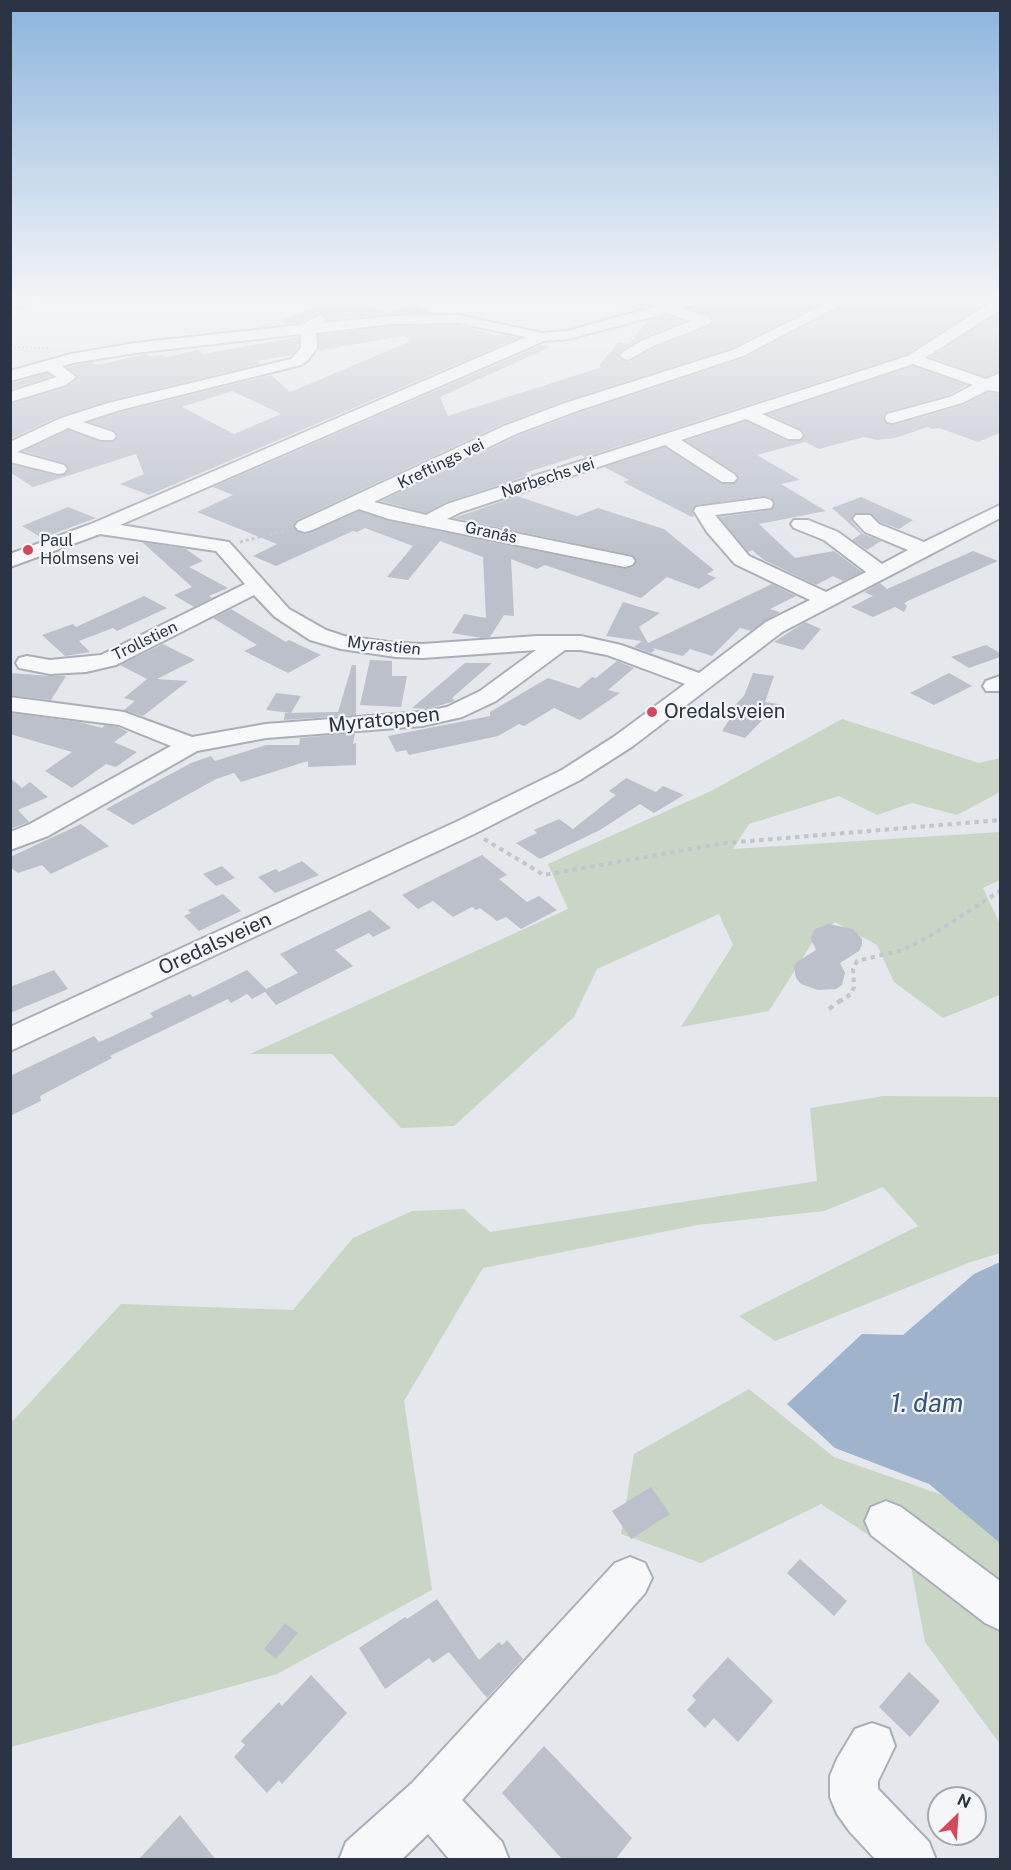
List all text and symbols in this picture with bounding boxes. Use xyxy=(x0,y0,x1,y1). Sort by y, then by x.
street label: Kreftings vei xyxy=(395,435,487,493)
street label: Nørbechs vei xyxy=(499,454,597,502)
street label: Granås xyxy=(463,518,519,548)
place label: Paul Holmsens vei xyxy=(40,531,139,569)
marker: Paul Holmsens vei xyxy=(21,543,35,557)
street label: Trollstien xyxy=(109,617,181,665)
street label: Myrastien xyxy=(346,633,422,659)
place label: Oredalsveien xyxy=(664,700,785,724)
street label: Myratoppen xyxy=(327,702,441,738)
marker: Oredalsveien xyxy=(645,705,659,719)
street label: Oredalsveien xyxy=(155,907,275,981)
water label: 1. dam xyxy=(891,1388,963,1420)
north arrow xyxy=(927,1786,987,1846)
text: N xyxy=(954,1790,974,1812)

